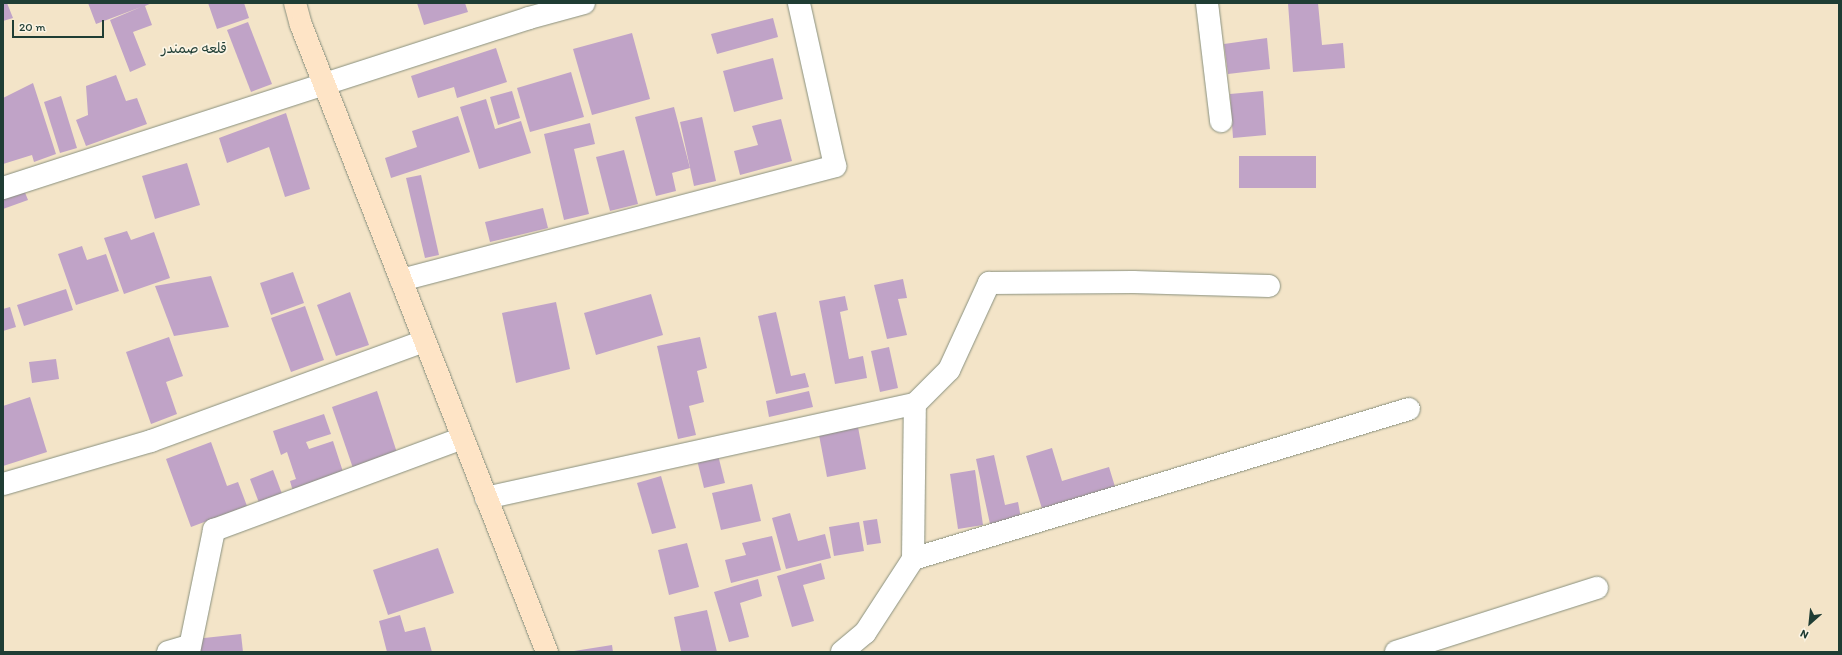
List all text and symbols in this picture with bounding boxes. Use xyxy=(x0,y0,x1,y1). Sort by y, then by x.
scale bar xyxy=(14,12,106,38)
text: 20 m xyxy=(19,20,46,34)
district label: قلعه صمندر xyxy=(161,41,227,57)
north arrow xyxy=(1790,603,1830,643)
text: N xyxy=(1798,627,1811,642)

